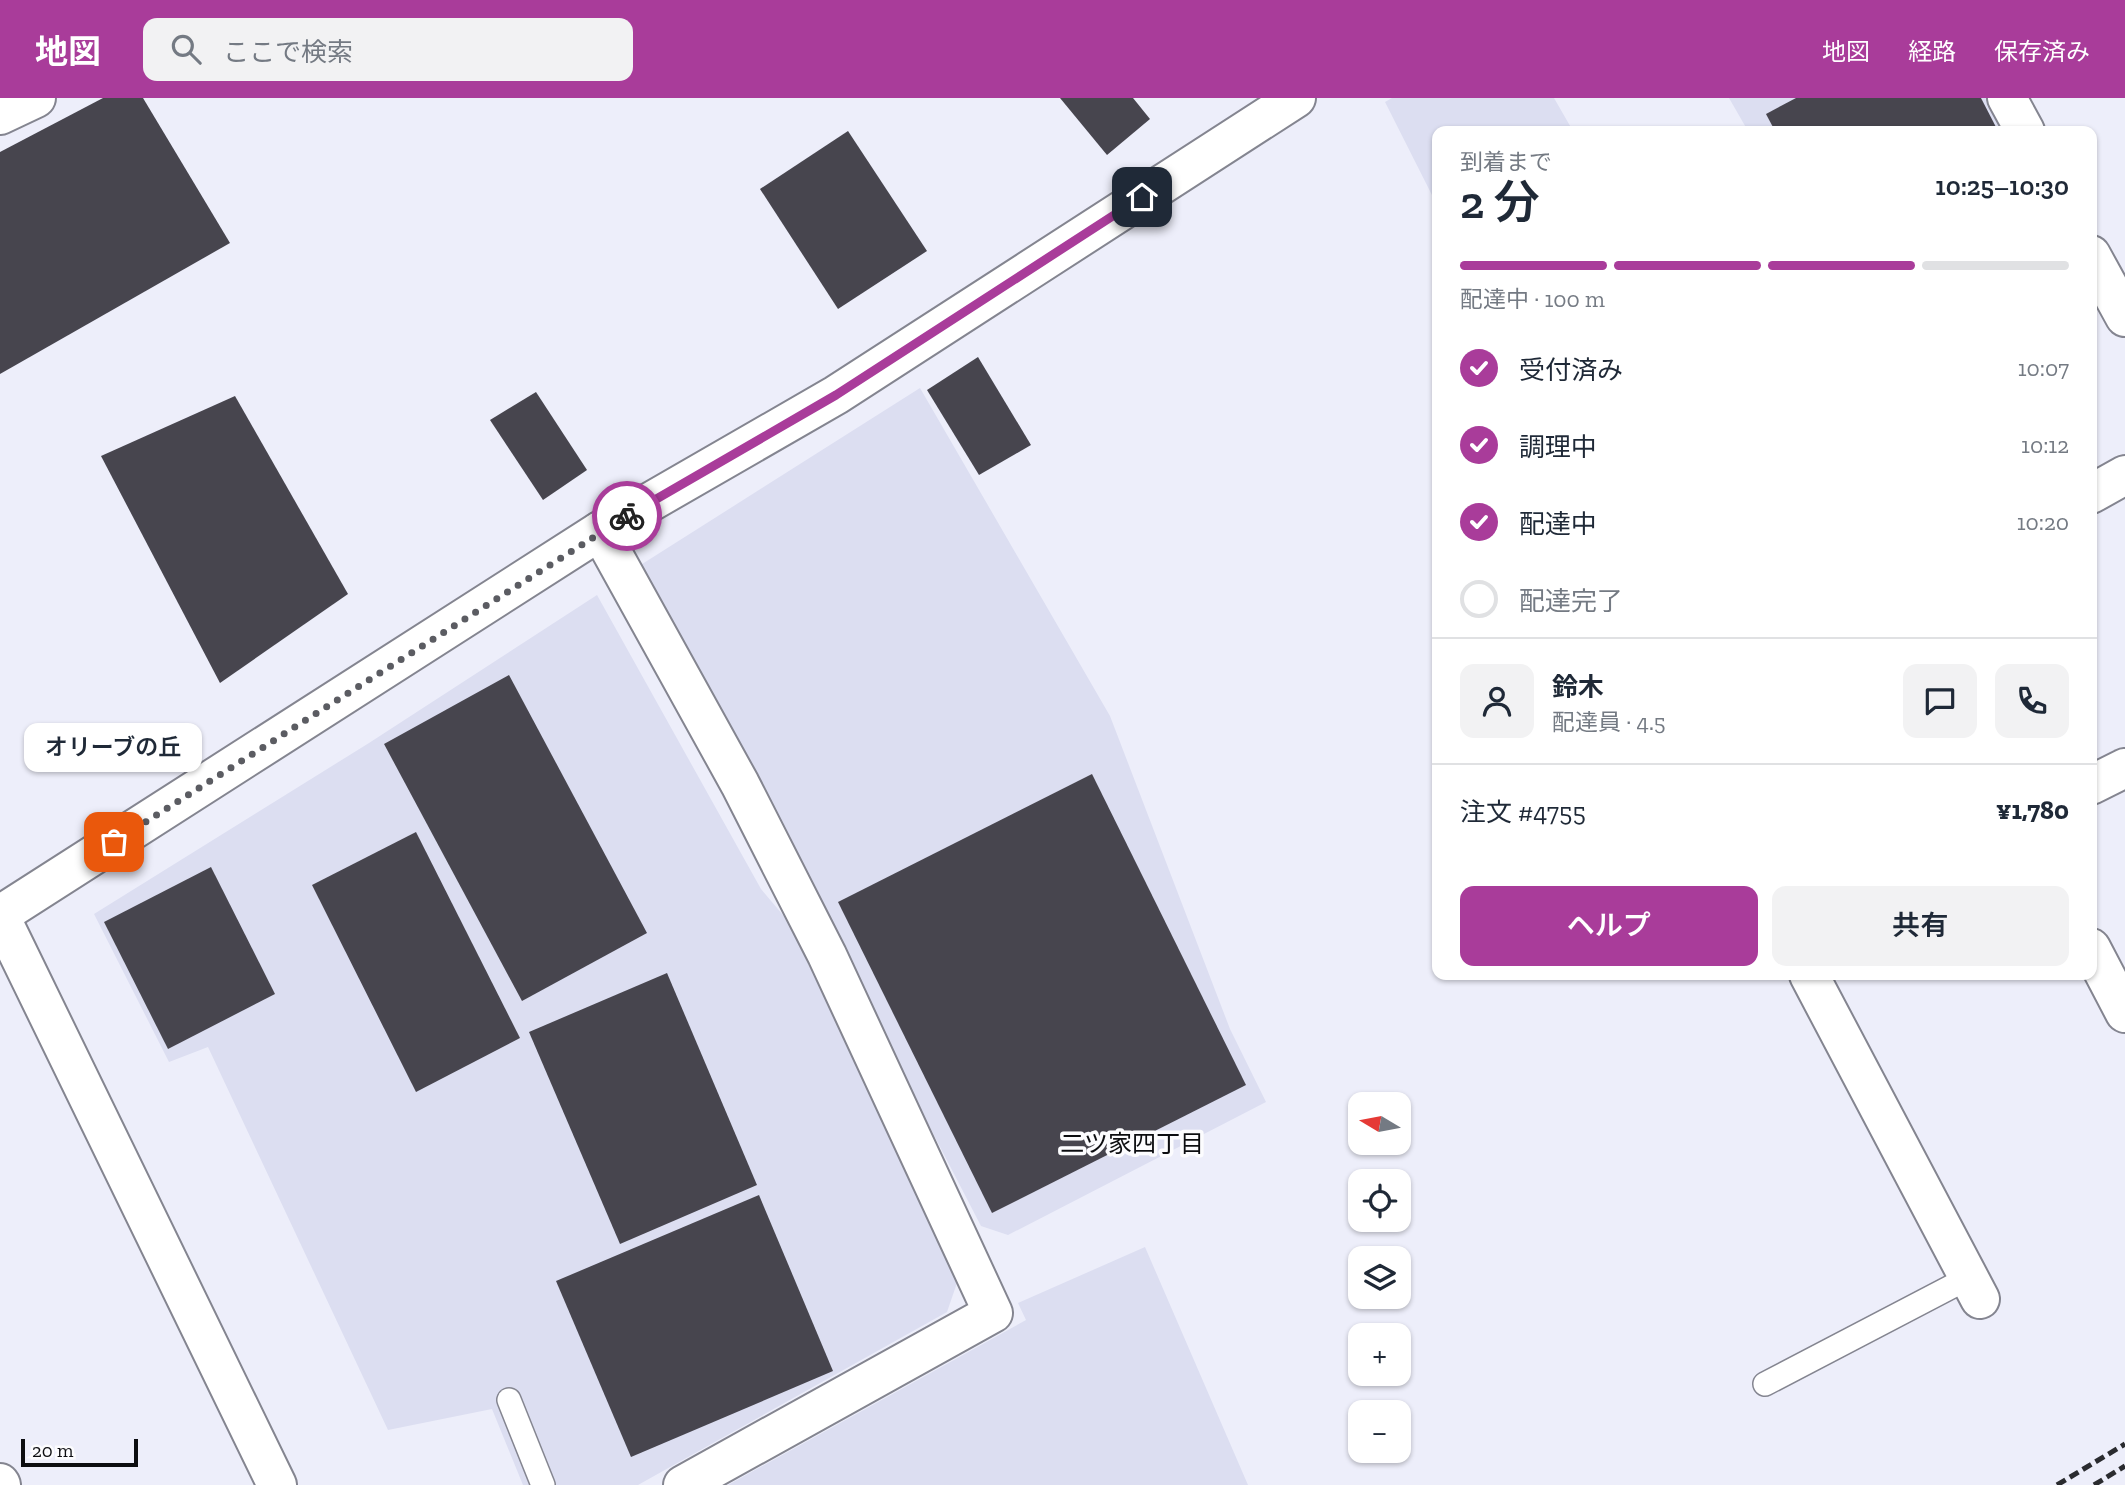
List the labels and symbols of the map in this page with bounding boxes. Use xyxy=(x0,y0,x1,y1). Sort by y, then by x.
pin xyxy=(1112,167,1172,227)
courier xyxy=(592,481,662,551)
callout: オリーブの丘 xyxy=(25,723,203,772)
pin xyxy=(84,812,144,872)
north arrow xyxy=(1348,1092,1410,1155)
district label: 二ツ家四丁目 xyxy=(1060,1129,1204,1158)
scale bar xyxy=(21,1436,138,1468)

